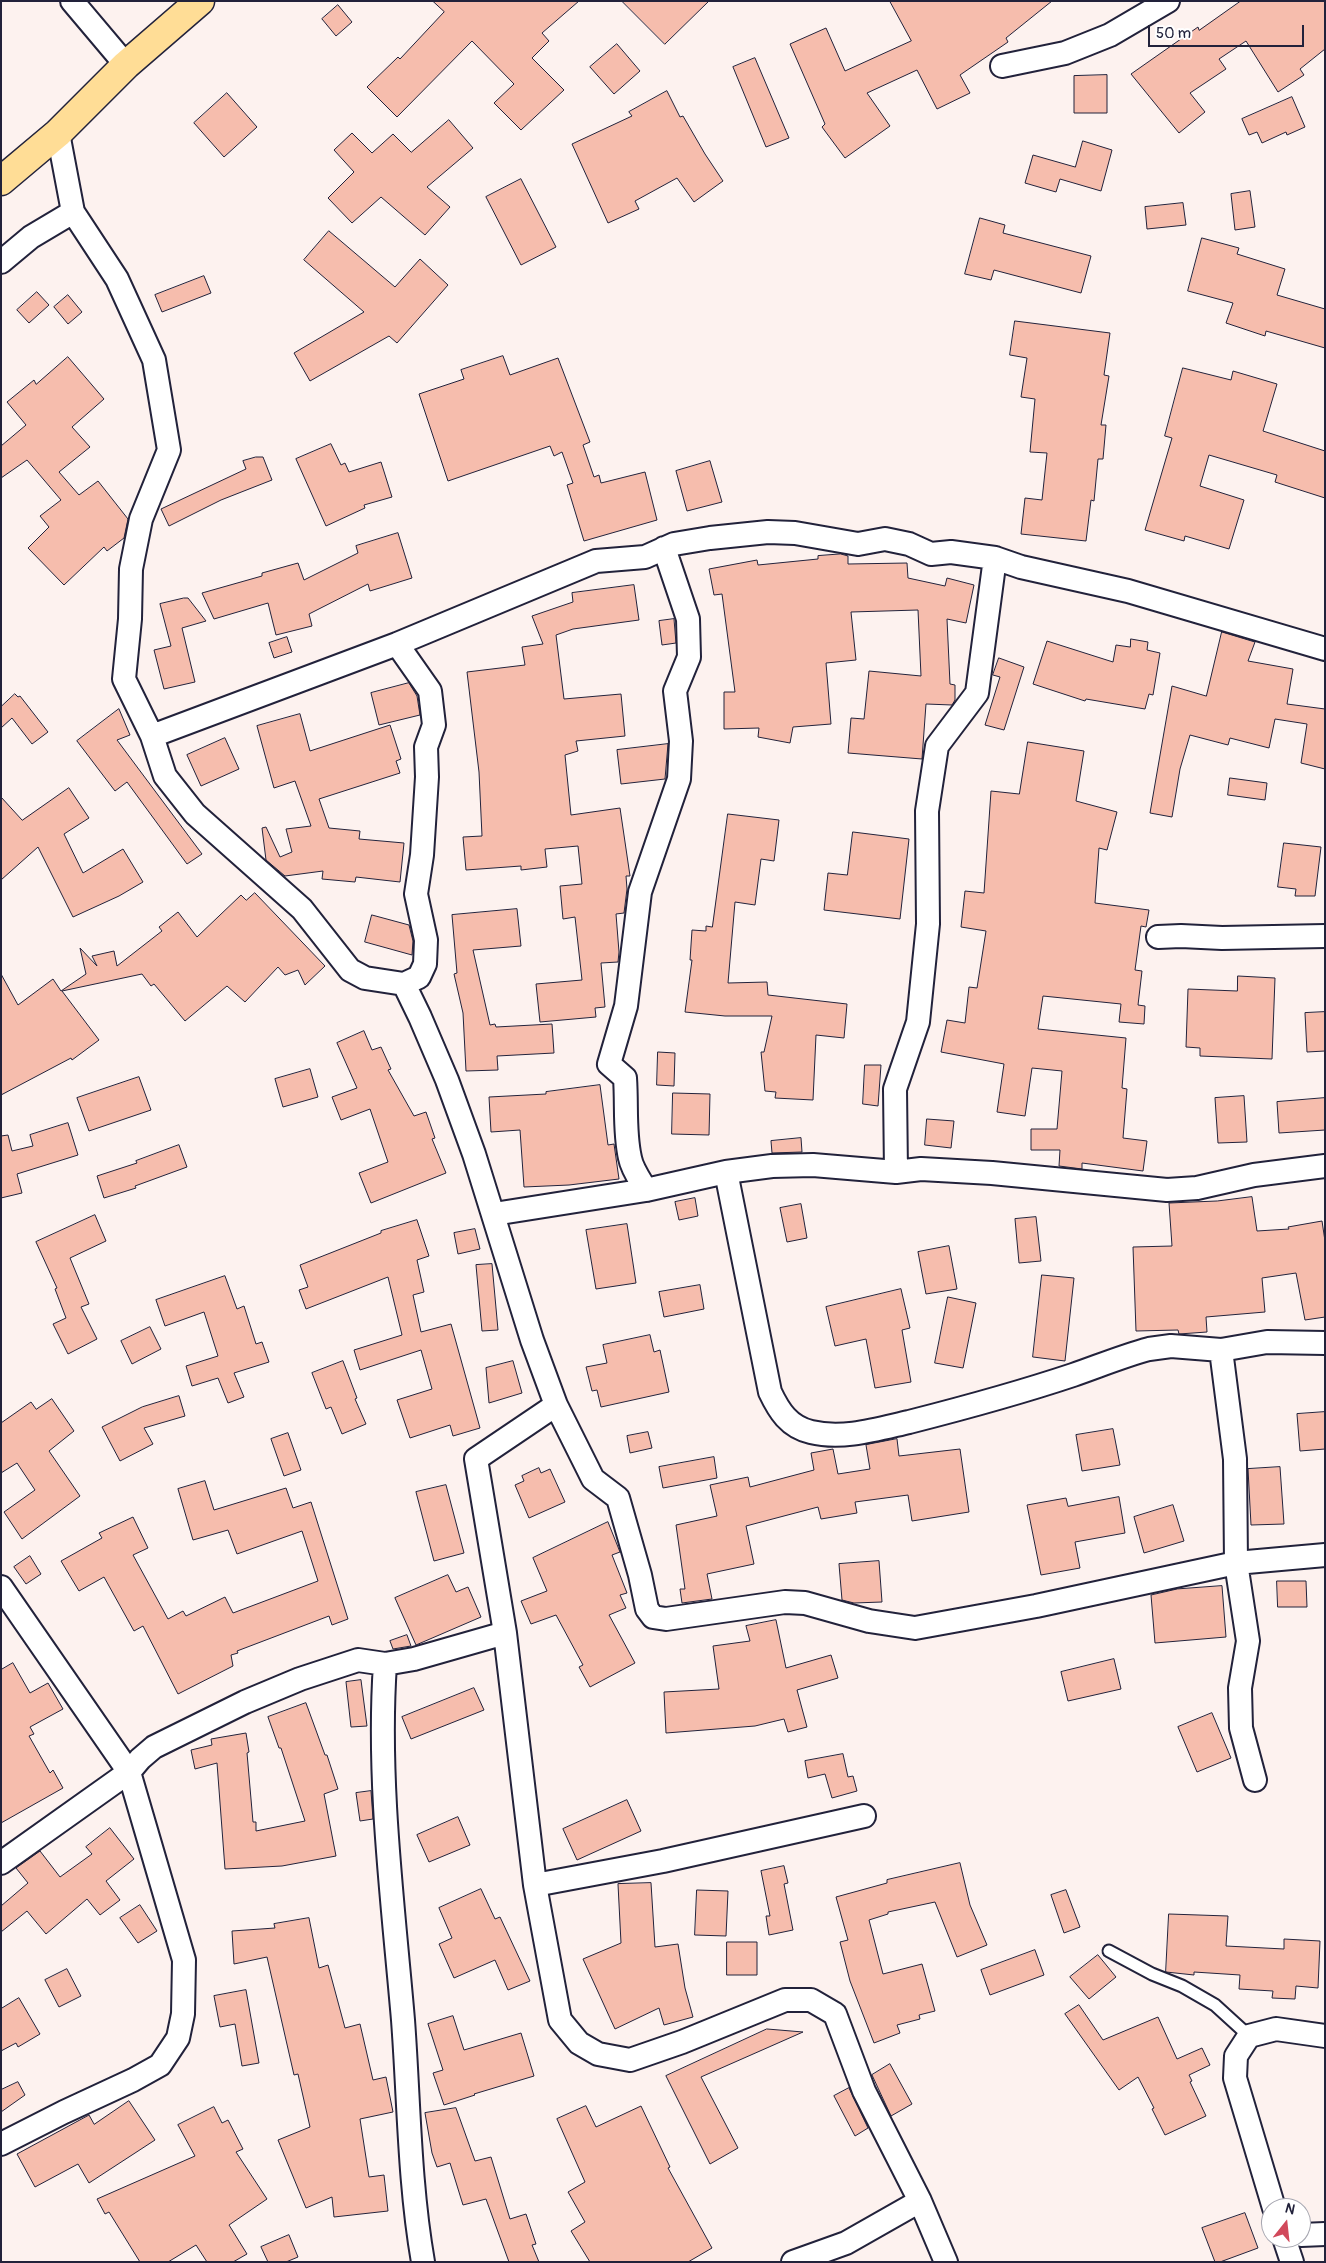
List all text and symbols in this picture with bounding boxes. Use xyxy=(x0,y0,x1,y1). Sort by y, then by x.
scale bar xyxy=(1151,15,1307,47)
text: 50 m xyxy=(1156,24,1191,43)
north arrow xyxy=(1261,2198,1311,2248)
text: N xyxy=(1283,2200,1297,2219)

